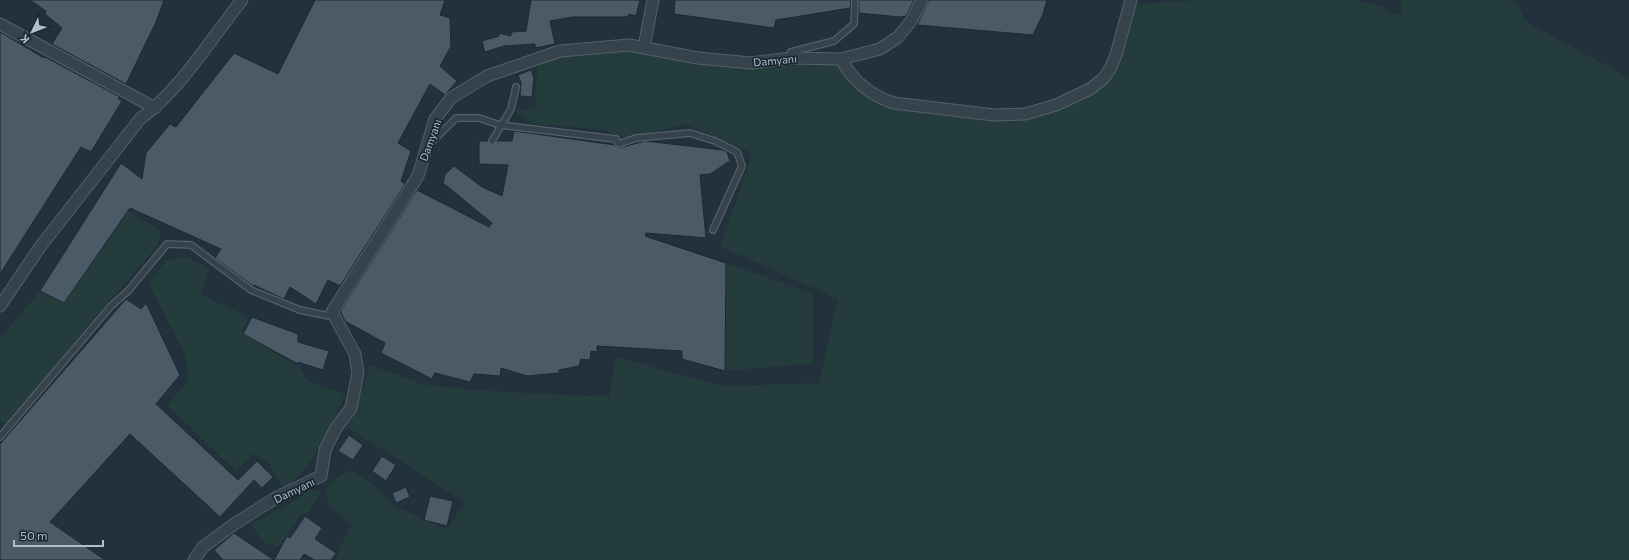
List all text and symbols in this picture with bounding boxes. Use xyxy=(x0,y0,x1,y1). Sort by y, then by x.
north arrow xyxy=(12,12,52,52)
text: K xyxy=(17,32,32,46)
street label: Damyanı xyxy=(753,52,797,68)
street label: Damyanı xyxy=(416,117,444,163)
street label: Damyanı xyxy=(271,475,317,505)
scale bar xyxy=(14,522,103,548)
text: 50 m xyxy=(20,528,48,542)

